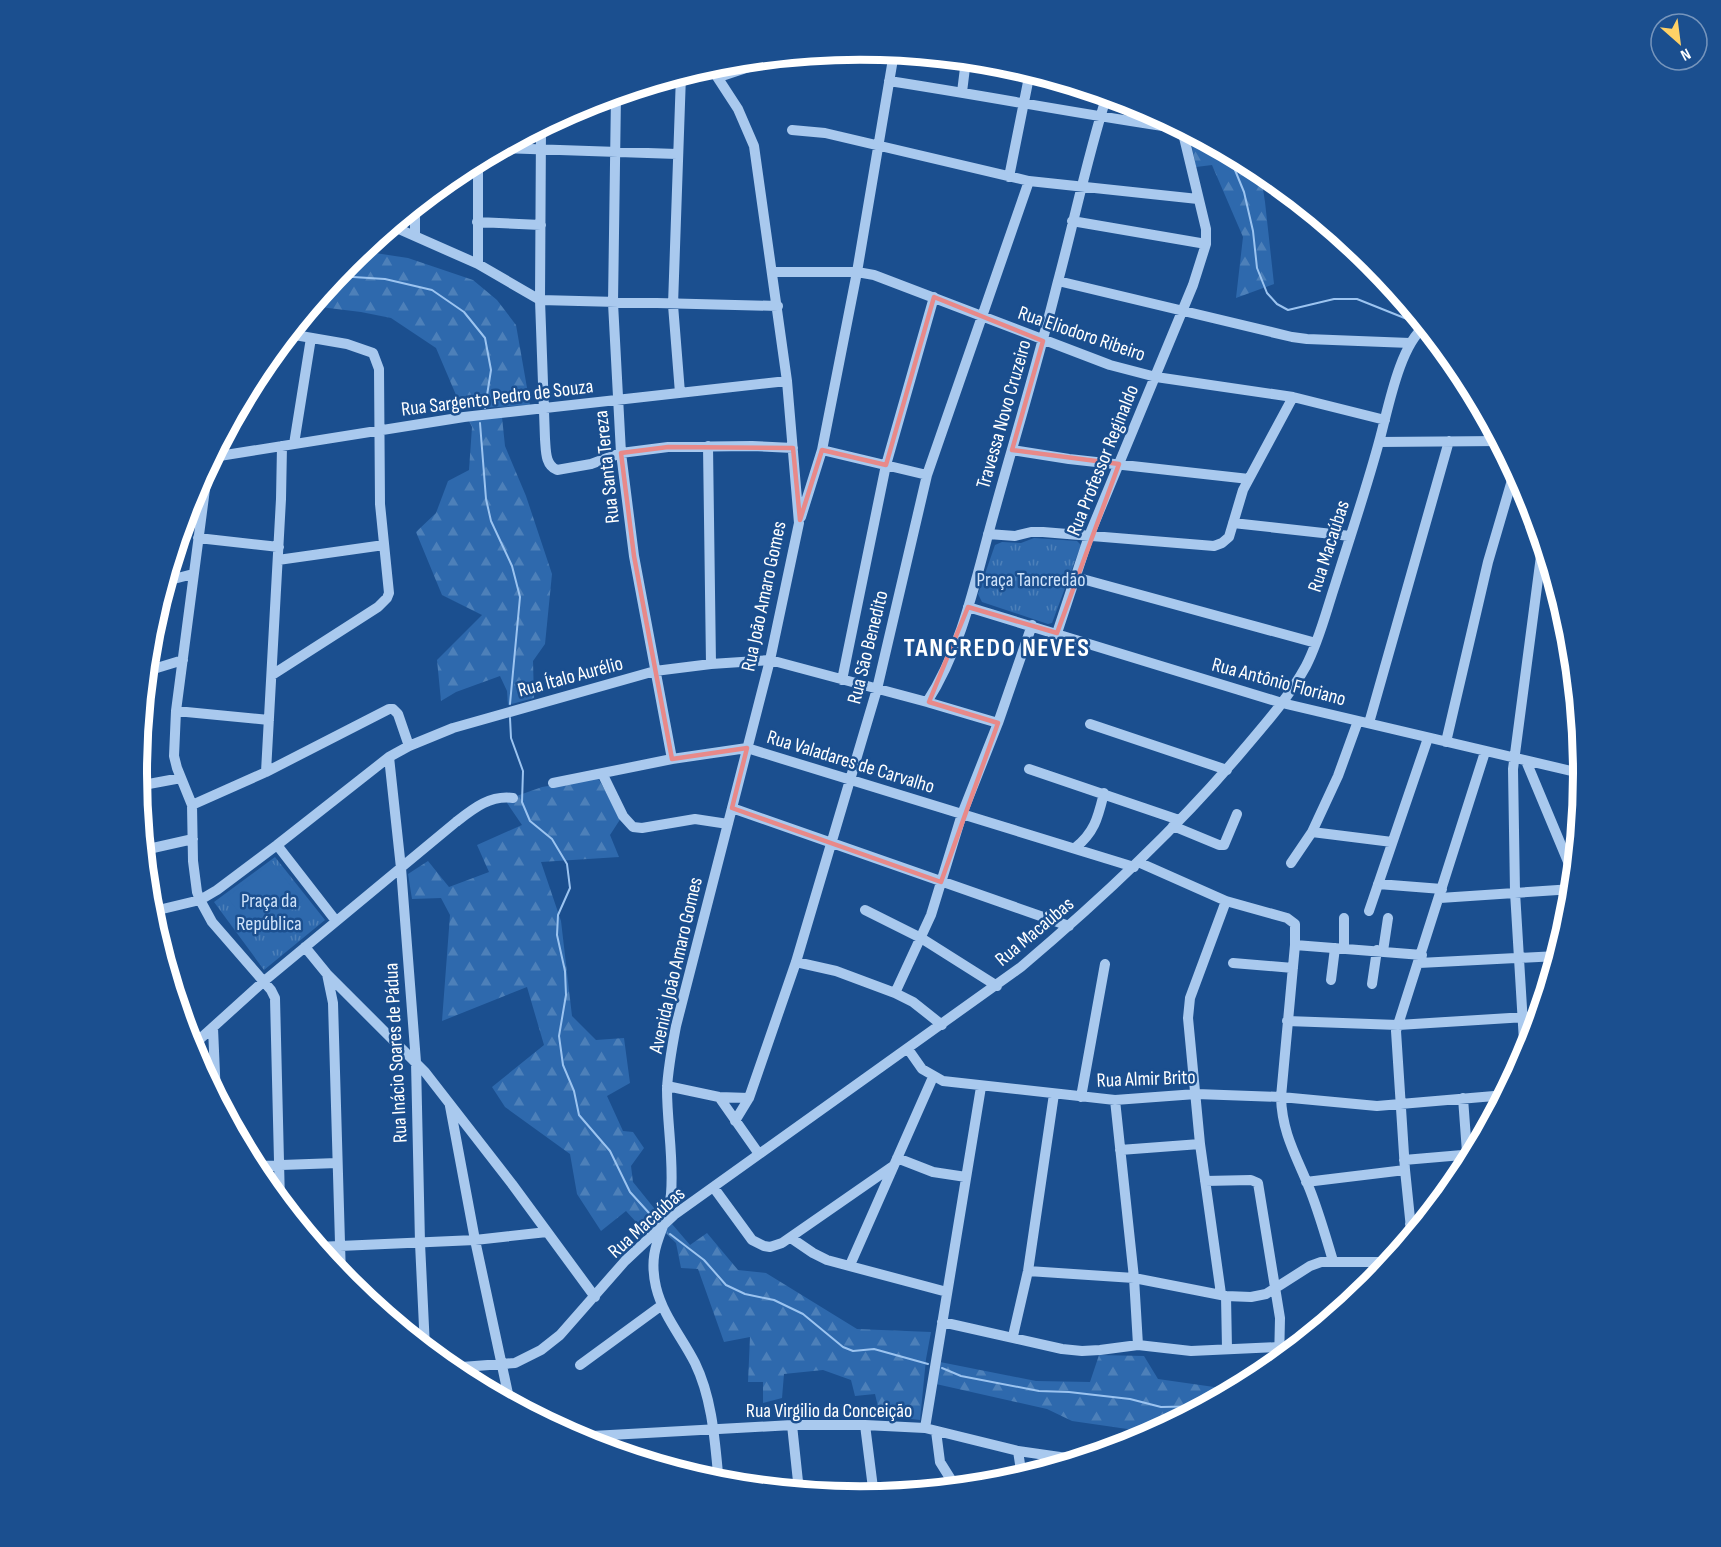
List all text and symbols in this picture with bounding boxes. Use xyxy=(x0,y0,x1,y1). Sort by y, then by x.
north arrow xyxy=(1649,12,1709,72)
text: N xyxy=(1677,44,1694,64)
street label: Rua Eliodoro Ribeiro xyxy=(1015,301,1149,367)
street label: Travessa Novo Cruzeiro xyxy=(971,337,1037,491)
street label: Rua Sargento Pedro de Souza xyxy=(400,374,595,422)
street label: Rua Professor Reginaldo xyxy=(1062,381,1144,539)
street label: Rua Santa Tereza xyxy=(589,409,625,525)
street label: Rua Macaúbas xyxy=(1303,497,1355,595)
street label: Rua João Amaro Gomes xyxy=(736,519,792,673)
park label: Praça Tancredão xyxy=(977,568,1085,592)
street label: Rua São Benedito xyxy=(842,588,894,706)
district label: TANCREDO NEVES xyxy=(904,633,1090,664)
street label: Rua Ítalo Aurélio xyxy=(515,651,626,703)
street label: Rua Antônio Floriano xyxy=(1209,653,1348,711)
street label: Rua Valadares de Carvalho xyxy=(764,725,937,799)
street label: Avenida João Amaro Gomes xyxy=(644,875,708,1056)
park label: Praça da República xyxy=(236,889,302,936)
street label: Rua Macaúbas xyxy=(991,892,1079,972)
street label: Rua Inácio Soares de Pádua xyxy=(379,962,413,1144)
street label: Rua Almir Brito xyxy=(1096,1065,1196,1093)
street label: Rua Macaúbas xyxy=(603,1182,690,1263)
street label: Rua Virgilio da Conceição xyxy=(746,1399,912,1423)

